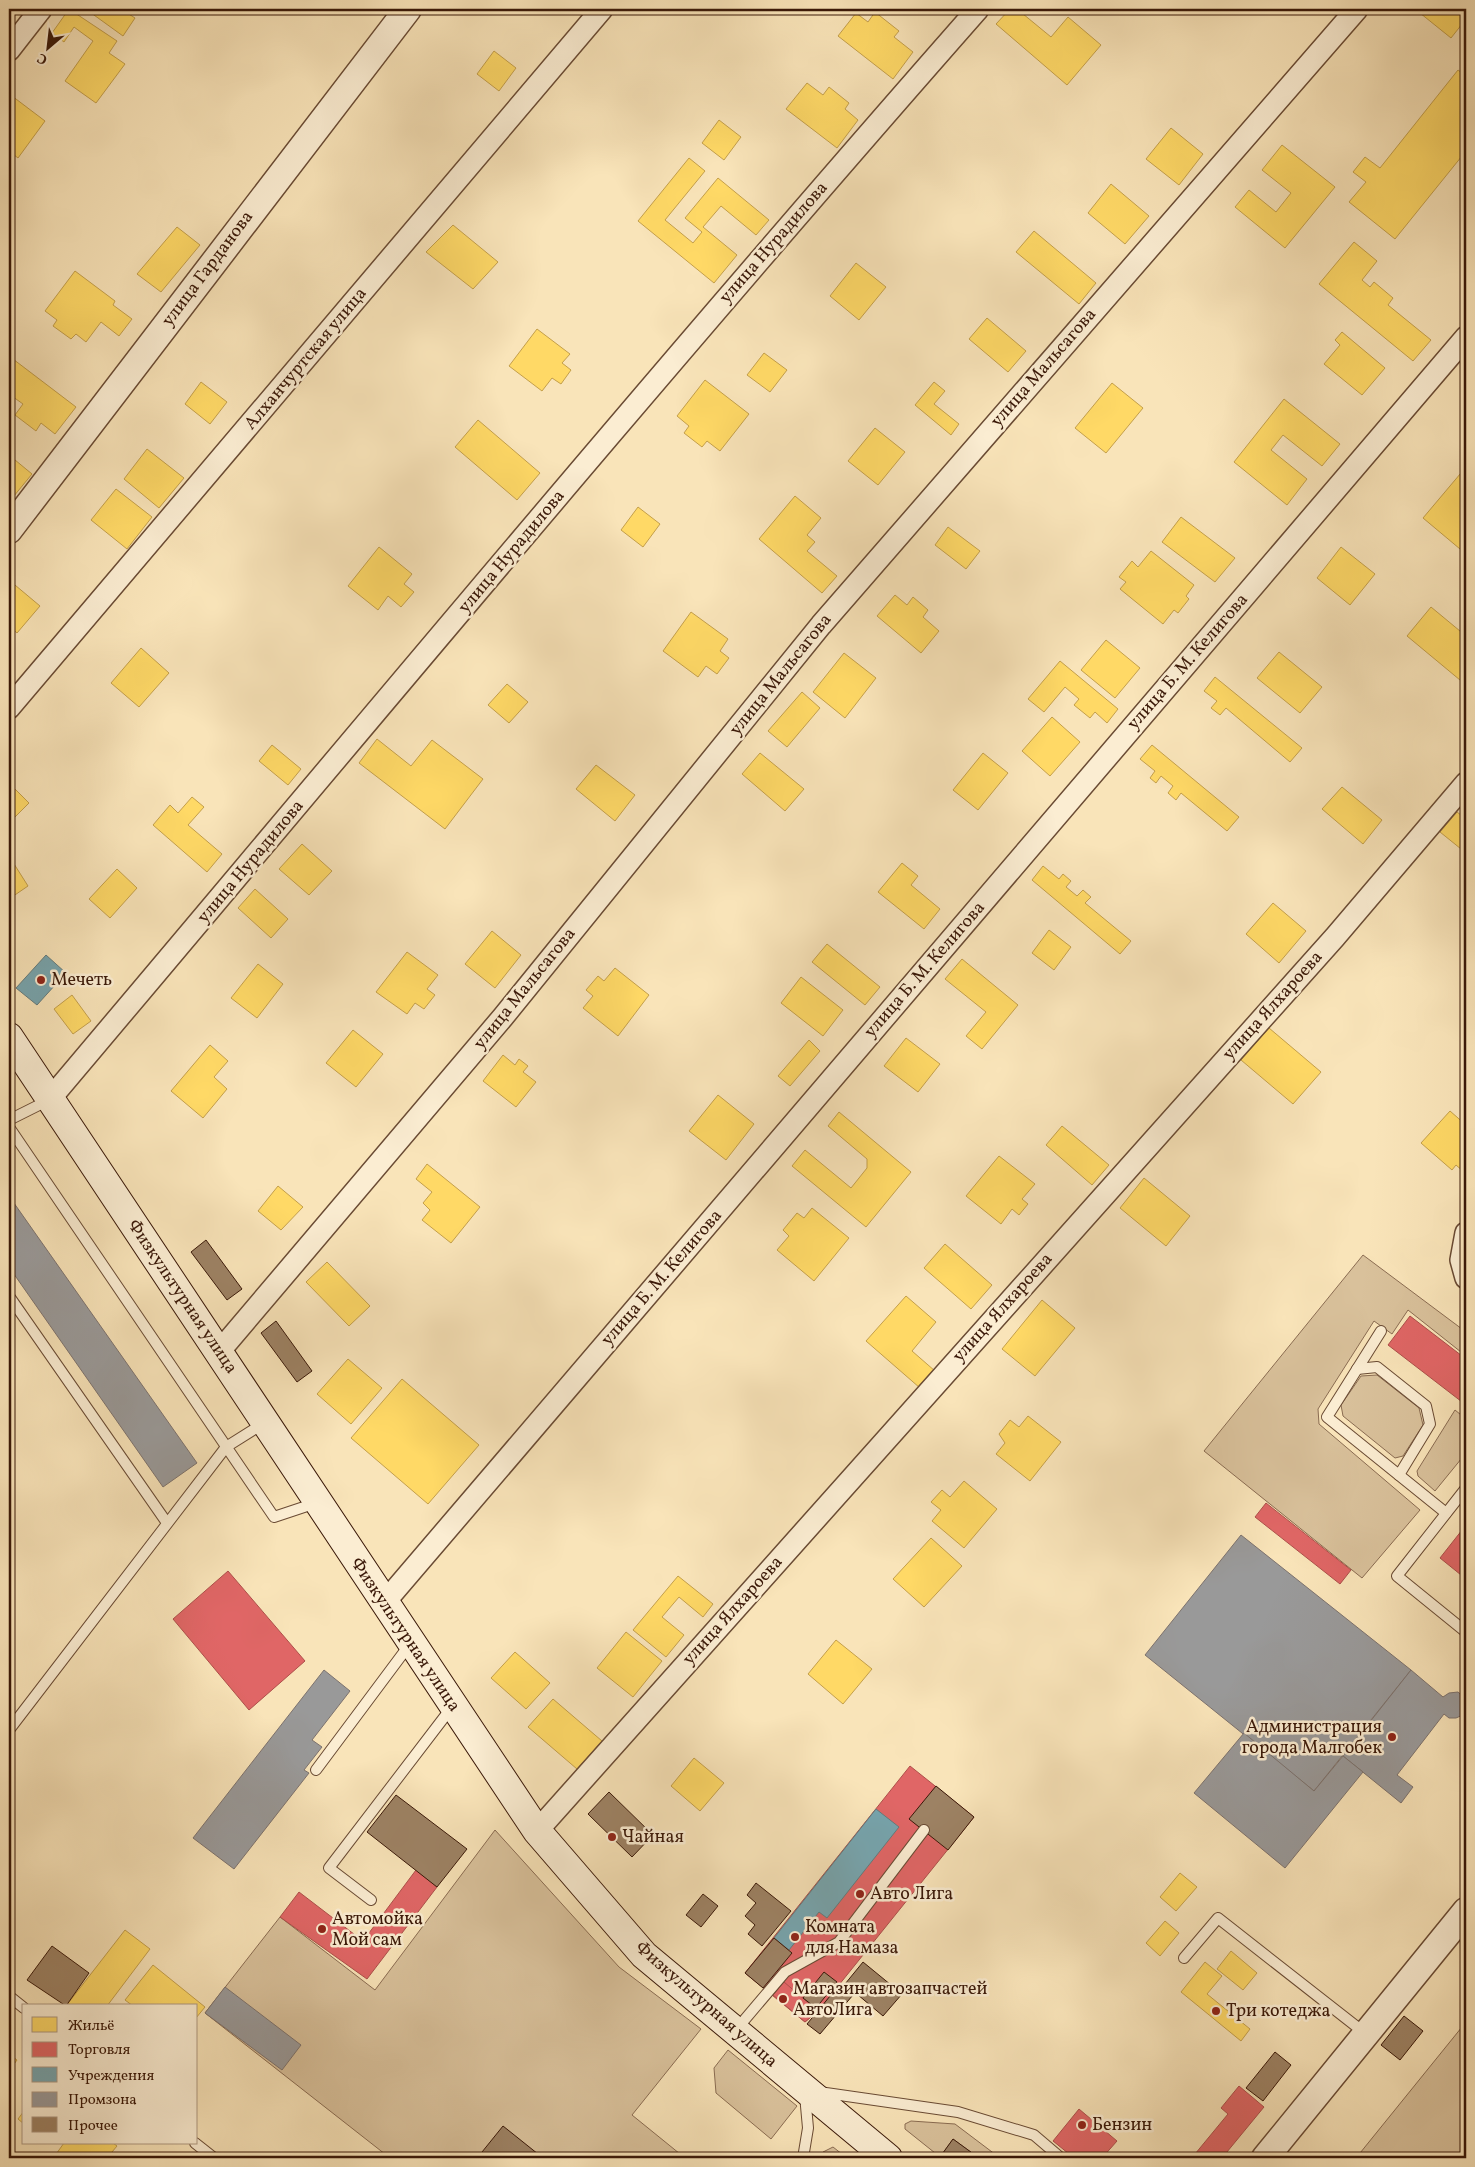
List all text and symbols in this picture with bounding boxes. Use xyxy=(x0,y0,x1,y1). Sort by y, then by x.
north arrow xyxy=(22,22,72,72)
text: С xyxy=(34,48,51,69)
street label: улица Нурадилова xyxy=(714,177,834,309)
street label: улица Гарданова xyxy=(156,206,260,332)
street label: Алханчуртская улица xyxy=(239,282,373,436)
street label: улица Мальсагова xyxy=(985,303,1103,433)
street label: улица Нурадилова xyxy=(453,485,571,619)
street label: улица Б. М. Келигова xyxy=(1122,588,1254,736)
street label: улица Мальсагова xyxy=(724,609,838,741)
street label: улица Нурадилова xyxy=(192,795,310,929)
street label: улица Б. М. Келигова xyxy=(859,896,991,1044)
street label: улица Мальсагова xyxy=(468,923,582,1055)
street label: улица Ялхароева xyxy=(1217,946,1329,1066)
place label: Мечеть xyxy=(51,968,112,993)
marker: Мечеть xyxy=(35,974,47,986)
street label: улица Б. М. Келигова xyxy=(596,1204,728,1352)
street label: Физкультурная улица xyxy=(121,1215,243,1379)
street label: улица Ялхароева xyxy=(947,1248,1059,1368)
street label: улица Ялхароева xyxy=(677,1551,789,1671)
street label: Физкультурная улица xyxy=(344,1553,466,1717)
place label: Администрация города Малгобек xyxy=(1242,1715,1382,1761)
marker: Администрация города Малгобек xyxy=(1386,1731,1398,1743)
place label: Чайная xyxy=(622,1825,684,1850)
marker: Чайная xyxy=(606,1831,618,1843)
place label: Авто Лига xyxy=(870,1882,953,1907)
marker: Авто Лига xyxy=(854,1888,866,1900)
place label: Автомойка Мой сам xyxy=(332,1907,423,1953)
place label: Комната для Намаза xyxy=(805,1915,899,1961)
marker: Автомойка Мой сам xyxy=(316,1923,328,1935)
marker: Комната для Намаза xyxy=(789,1931,801,1943)
street label: Физкультурная улица xyxy=(629,1936,783,2074)
place label: Магазин автозапчастей АвтоЛига xyxy=(793,1977,987,2023)
marker: Магазин автозапчастей АвтоЛига xyxy=(777,1993,789,2005)
place label: Три котеджа xyxy=(1226,1999,1331,2024)
legend xyxy=(22,2004,198,2144)
marker: Три котеджа xyxy=(1210,2005,1222,2017)
text: Жильё xyxy=(68,2016,114,2037)
text: Торговля xyxy=(68,2040,130,2061)
text: Учреждения xyxy=(68,2066,154,2087)
text: Промзона xyxy=(68,2090,137,2111)
place label: Бензин xyxy=(1092,2113,1152,2138)
text: Прочее xyxy=(68,2116,118,2137)
marker: Бензин xyxy=(1076,2119,1088,2131)

